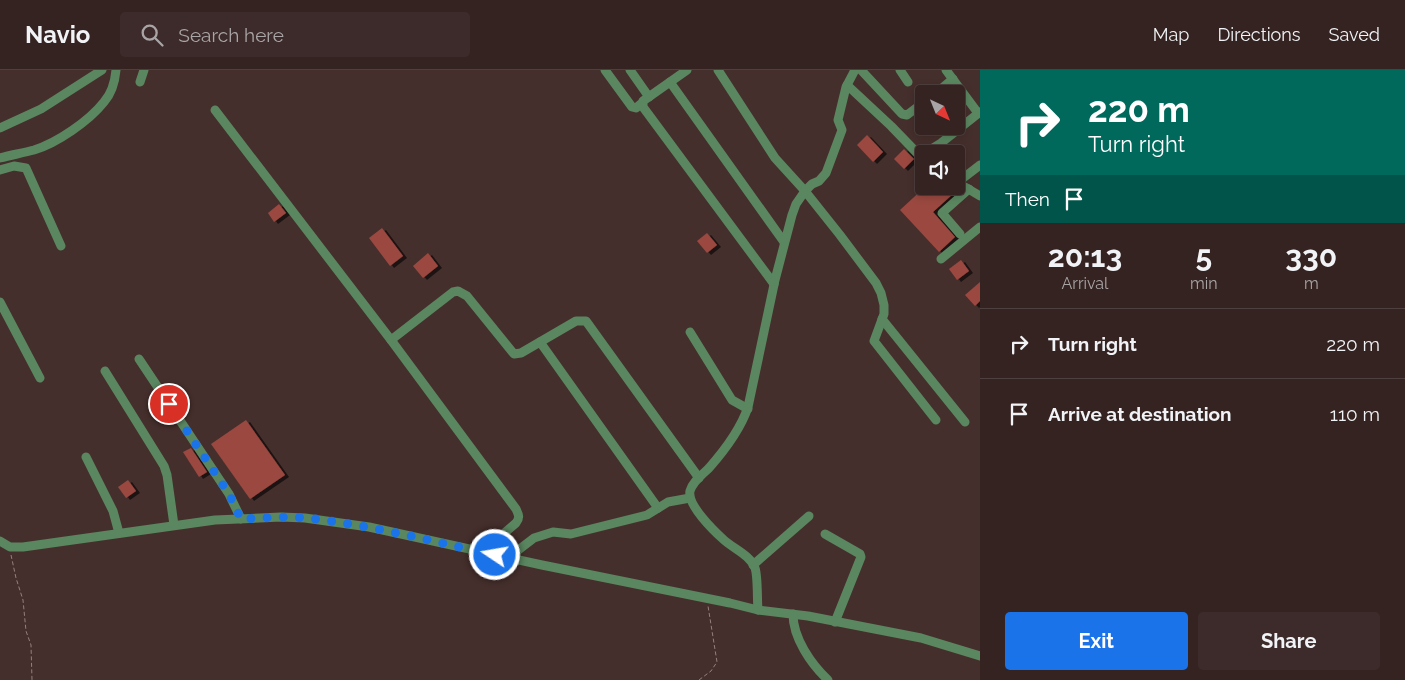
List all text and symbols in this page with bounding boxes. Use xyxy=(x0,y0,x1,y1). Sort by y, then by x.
search box xyxy=(120,12,470,57)
text: Navio xyxy=(25,20,90,49)
icon: search xyxy=(138,21,166,49)
text: Search here xyxy=(178,24,284,46)
text: Map xyxy=(1153,24,1189,45)
text: Directions xyxy=(1217,24,1301,45)
text: Saved xyxy=(1329,24,1380,45)
north arrow xyxy=(915,85,965,135)
map controls xyxy=(915,85,965,195)
text: 220 m xyxy=(1088,89,1190,130)
icon: right xyxy=(1005,90,1070,155)
text: Turn right xyxy=(1088,131,1185,157)
button: sound xyxy=(915,145,965,195)
icon: arrive xyxy=(1060,185,1088,213)
text: Then xyxy=(1005,188,1050,210)
text: 20:13 xyxy=(1048,239,1122,274)
text: 5 xyxy=(1195,239,1212,274)
text: 330 xyxy=(1285,239,1337,274)
text: Arrival xyxy=(1062,274,1108,293)
text: min xyxy=(1190,274,1217,293)
text: m xyxy=(1304,274,1319,293)
icon: right xyxy=(1005,330,1033,358)
text: Turn right xyxy=(1048,333,1137,355)
text: 220 m xyxy=(1326,333,1380,355)
pin xyxy=(148,383,190,425)
icon: arrive xyxy=(155,390,183,418)
icon: arrive xyxy=(1005,400,1033,428)
text: Arrive at destination xyxy=(1048,403,1232,425)
text: 110 m xyxy=(1330,403,1380,425)
position arrow xyxy=(468,528,520,580)
button: Exit xyxy=(1005,612,1188,670)
button: Share xyxy=(1198,612,1380,670)

